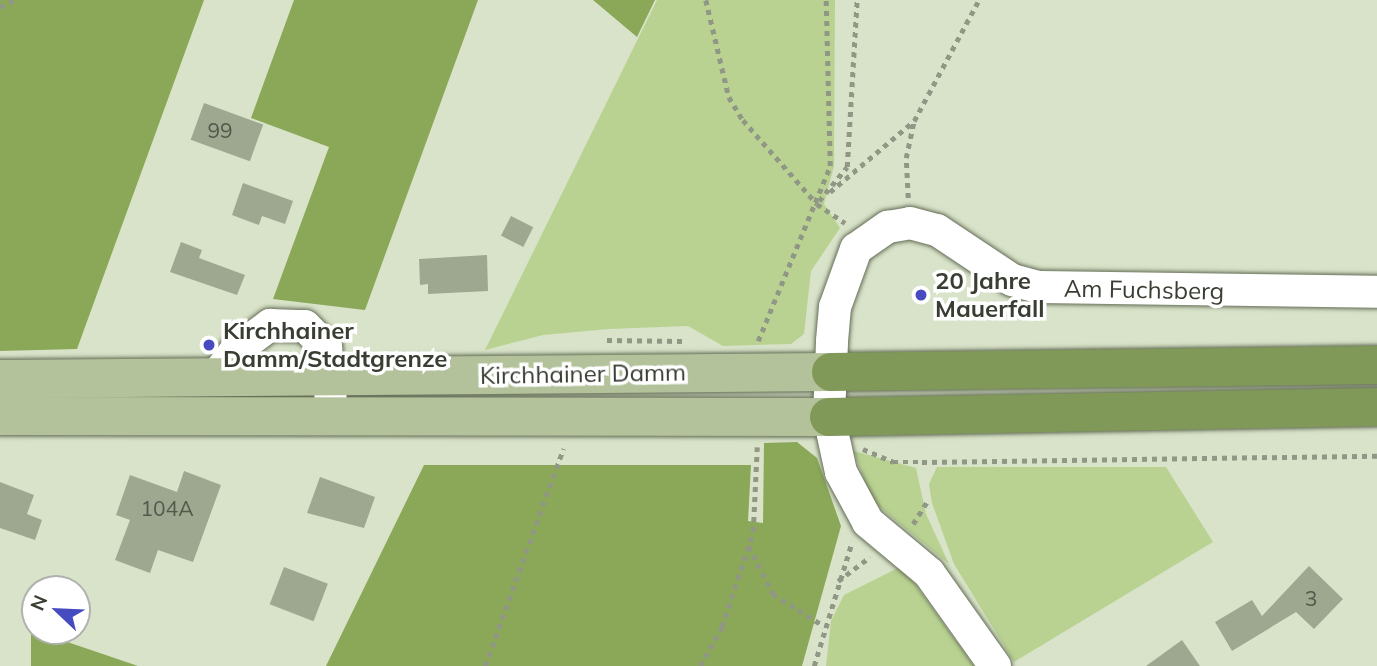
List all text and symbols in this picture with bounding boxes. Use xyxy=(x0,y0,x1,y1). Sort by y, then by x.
house number: 99 xyxy=(207,117,233,143)
place label: 20 Jahre Mauerfall xyxy=(935,267,1044,323)
street label: Am Fuchsberg xyxy=(1064,274,1224,306)
marker: 20 Jahre Mauerfall xyxy=(913,287,929,303)
place label: Kirchhainer Damm/Stadtgrenze xyxy=(223,317,447,373)
marker: Kirchhainer Damm/Stadtgrenze xyxy=(201,337,217,353)
street label: Kirchhainer Damm xyxy=(480,358,686,390)
house number: 104A xyxy=(140,495,194,521)
north arrow xyxy=(21,575,91,645)
house number: 3 xyxy=(1305,585,1317,611)
text: N xyxy=(25,591,52,614)

